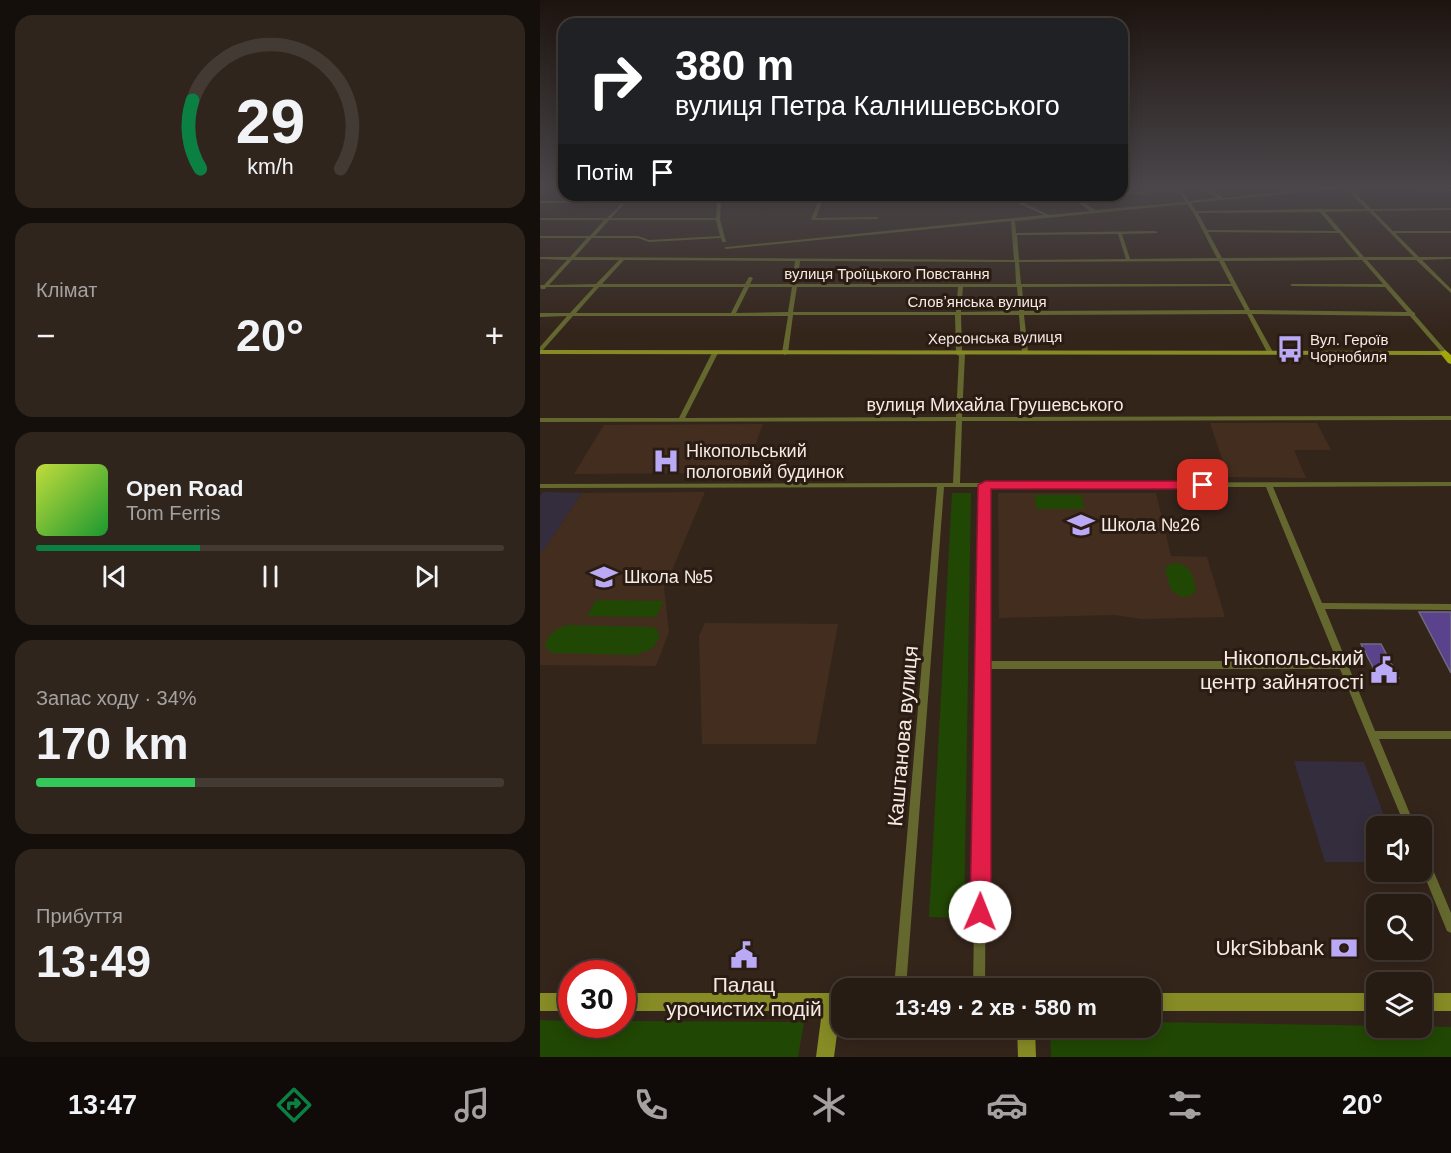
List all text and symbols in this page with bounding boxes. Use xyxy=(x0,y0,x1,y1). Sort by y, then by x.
icon: right xyxy=(576,42,654,120)
text: 380 m xyxy=(675,42,794,89)
text: 29 xyxy=(235,87,305,156)
text: вулиця Петра Калнишевського xyxy=(675,91,1060,121)
text: km/h xyxy=(247,155,293,179)
icon: arrive xyxy=(646,156,679,189)
text: Потім xyxy=(576,160,634,185)
street label: вулиця Троїцького Повстання xyxy=(784,265,990,282)
text: Клімат xyxy=(36,279,97,301)
street label: Словʼянська вулиця xyxy=(907,293,1047,310)
text: 20° xyxy=(236,310,304,361)
text: − xyxy=(36,317,55,354)
text: + xyxy=(485,317,504,354)
street label: Херсонська вулиця xyxy=(928,328,1062,347)
place label: Вул. Героїв Чорнобиля xyxy=(1310,331,1388,365)
bus stop icon: Вул. Героїв Чорнобиля xyxy=(1275,334,1305,364)
street label: вулиця Михайла Грушевського xyxy=(867,395,1123,415)
place label: Нікопольський пологовий будинок xyxy=(686,441,844,482)
hospital icon: Нікопольський пологовий будинок xyxy=(651,446,681,476)
pin xyxy=(1177,459,1228,510)
icon: arrive xyxy=(1186,468,1219,501)
text: Open Road xyxy=(126,476,243,501)
text: Tom Ferris xyxy=(126,502,220,524)
school or university icon: Школа №26 xyxy=(1066,510,1096,540)
place label: Школа №26 xyxy=(1101,515,1200,535)
icon: previous xyxy=(98,560,131,593)
icon: pause xyxy=(254,560,287,593)
icon: next xyxy=(410,560,443,593)
school or university icon: Школа №5 xyxy=(589,562,619,592)
place label: Школа №5 xyxy=(624,567,713,587)
street label: Каштанова вулиця xyxy=(883,644,922,827)
place label: Нікопольський центр зайнятості xyxy=(1200,646,1364,693)
public building icon: Нікопольський центр зайнятості xyxy=(1369,655,1399,685)
text: Запас ходу · 34% xyxy=(36,687,197,709)
text: 170 km xyxy=(36,718,189,769)
map controls xyxy=(1366,816,1432,1038)
button: sound xyxy=(1366,816,1432,882)
position arrow xyxy=(948,880,1012,944)
button: search xyxy=(1366,894,1432,960)
text: Прибуття xyxy=(36,905,123,927)
bank icon: UkrSibbank xyxy=(1329,933,1359,963)
text: 13:49 xyxy=(36,936,151,987)
place label: UkrSibbank xyxy=(1215,936,1324,959)
public building icon: Палац урочистих подій xyxy=(729,940,759,970)
speed limit sign: 30 xyxy=(558,960,636,1038)
button: layers xyxy=(1366,972,1432,1038)
place label: Палац урочистих подій xyxy=(666,973,822,1020)
text: 13:49 · 2 хв · 580 m xyxy=(895,995,1097,1020)
icon: directions xyxy=(273,1084,315,1126)
icon: music xyxy=(451,1084,493,1126)
icon: phone xyxy=(630,1084,672,1126)
icon: climate xyxy=(808,1084,850,1126)
icon: car xyxy=(986,1084,1028,1126)
icon: filters xyxy=(1164,1084,1206,1126)
text: 13:47 xyxy=(68,1090,137,1120)
text: 20° xyxy=(1342,1090,1383,1120)

